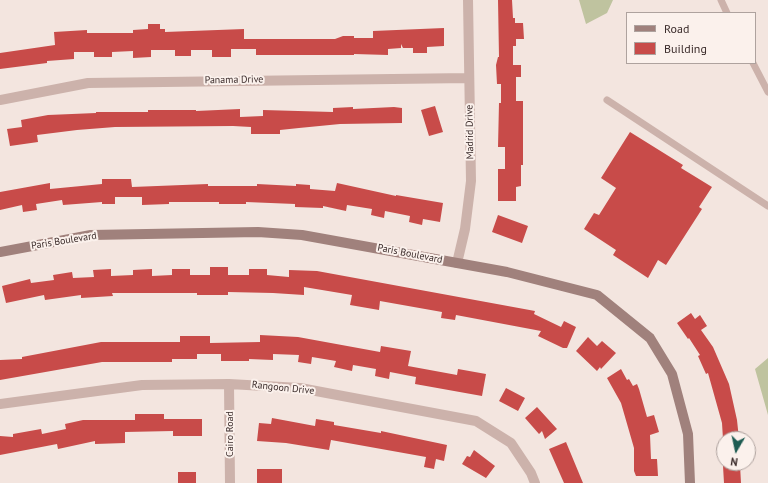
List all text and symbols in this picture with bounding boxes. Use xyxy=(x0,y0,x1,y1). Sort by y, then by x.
legend xyxy=(626,12,756,64)
text: Road xyxy=(664,21,689,36)
text: Building xyxy=(664,41,707,56)
street label: Panama Drive xyxy=(205,73,263,87)
street label: Madrid Drive xyxy=(464,105,476,159)
street label: Paris Boulevard xyxy=(30,230,98,252)
street label: Paris Boulevard xyxy=(376,242,444,266)
street label: Rangoon Drive xyxy=(251,379,315,397)
street label: Cairo Road xyxy=(224,411,236,457)
north arrow xyxy=(716,431,756,471)
text: N xyxy=(730,454,739,469)

